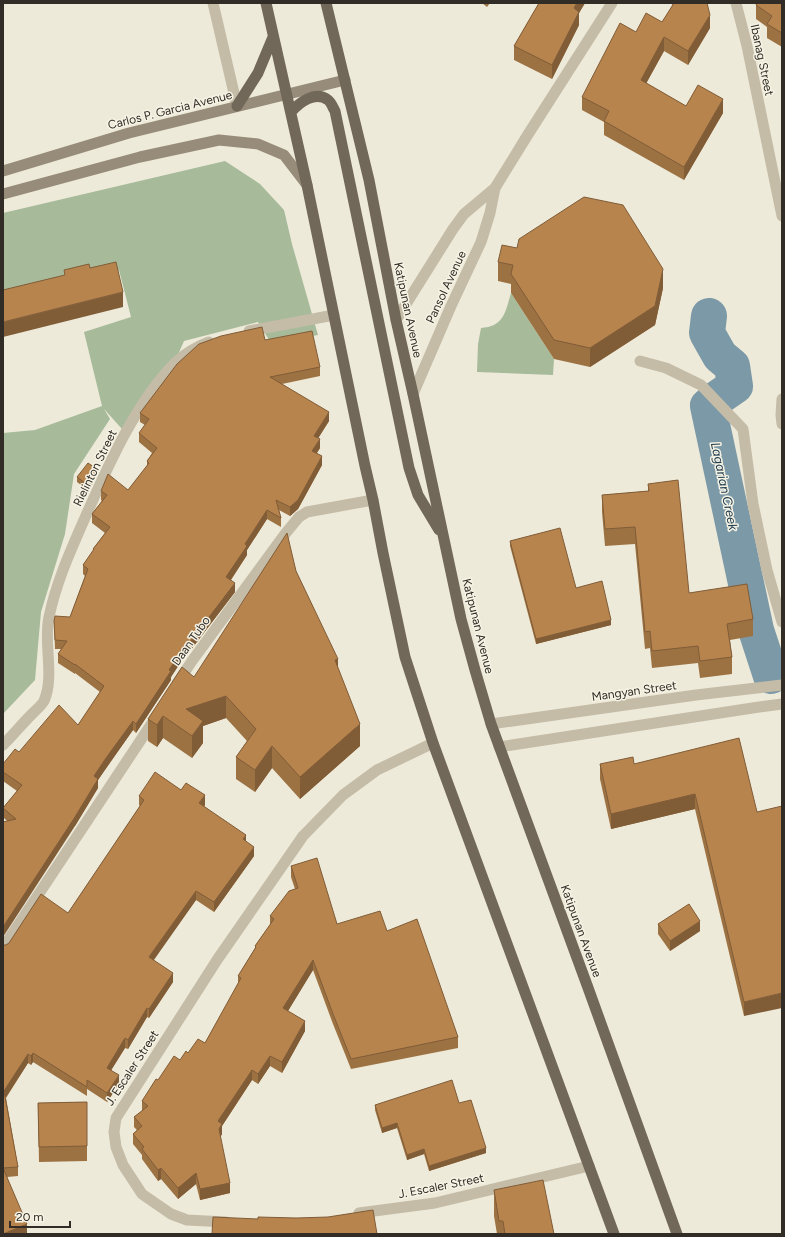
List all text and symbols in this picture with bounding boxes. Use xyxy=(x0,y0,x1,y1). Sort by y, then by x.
street label: Ibanag Street xyxy=(748,23,777,98)
street label: Carlos P. Garcia Avenue xyxy=(106,88,234,132)
street label: Pansol Avenue xyxy=(423,248,469,325)
street label: Katipunan Avenue xyxy=(391,261,425,360)
street label: Rielinton Street xyxy=(70,427,120,509)
water label: Lagarian Creek xyxy=(708,441,741,532)
street label: Katipunan Avenue xyxy=(459,577,497,675)
street label: Daan Tubo xyxy=(169,614,213,668)
street label: Mangyan Street xyxy=(591,678,678,704)
street label: Katipunan Avenue xyxy=(558,883,604,980)
street label: J. Escaler Street xyxy=(103,1027,162,1108)
street label: J. Escaler Street xyxy=(397,1171,485,1201)
scale bar xyxy=(10,1203,70,1229)
text: 20 m xyxy=(16,1210,44,1224)

